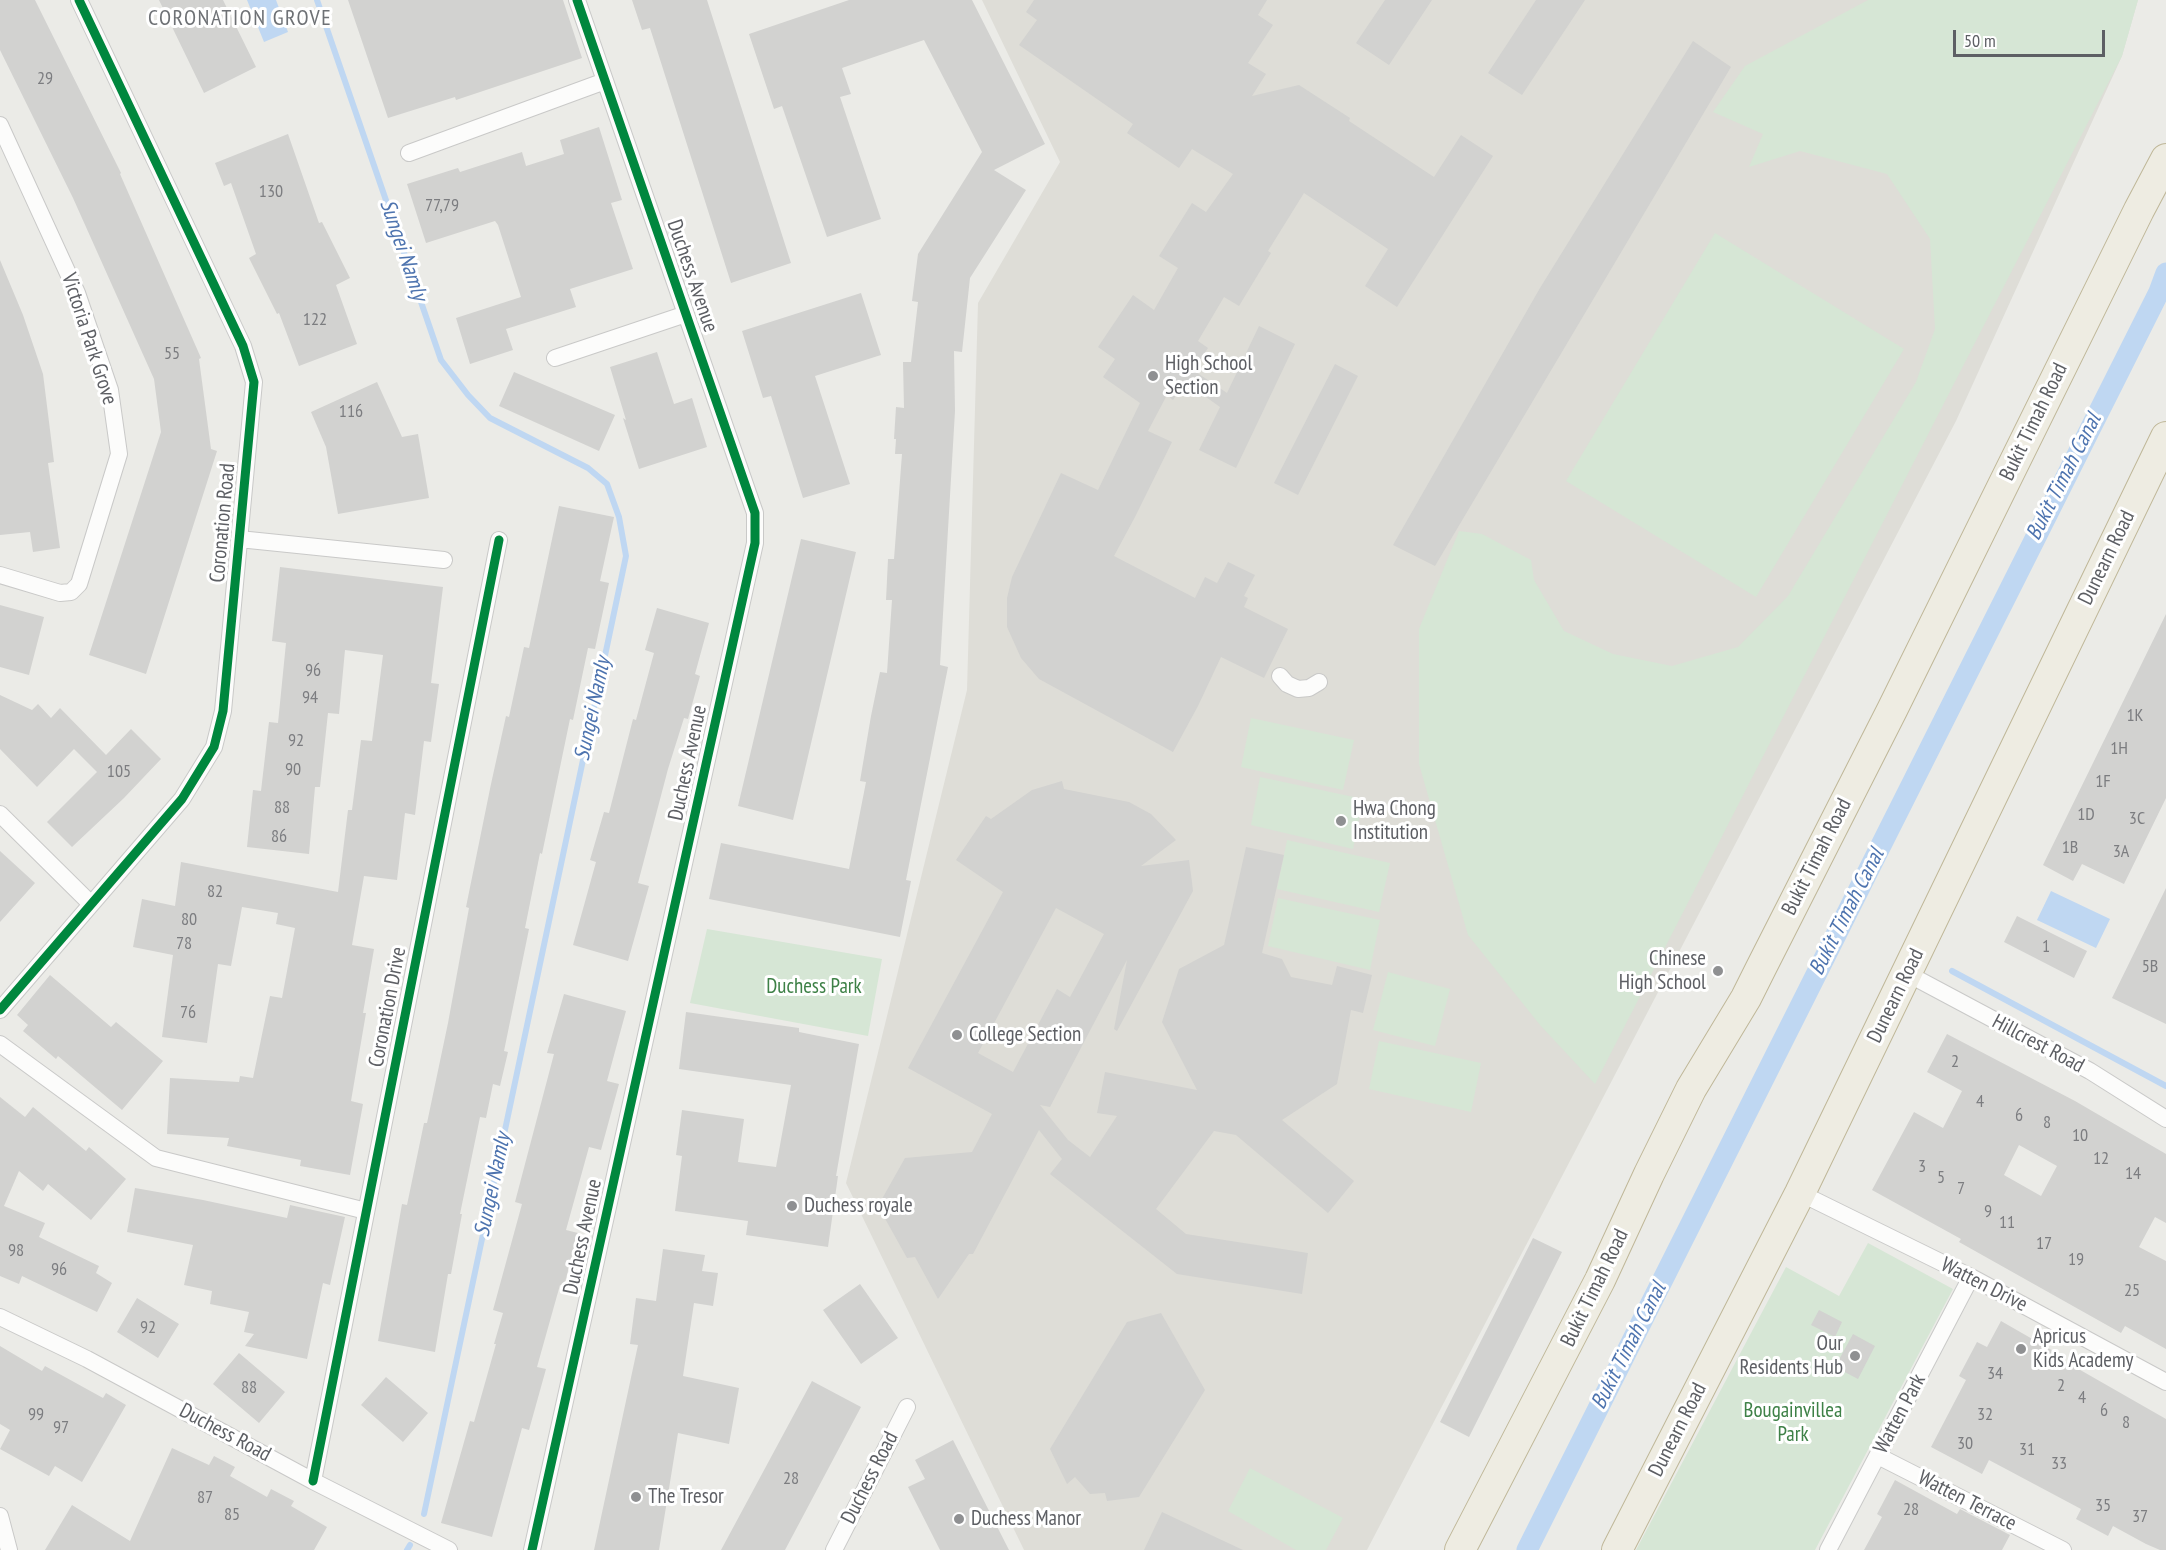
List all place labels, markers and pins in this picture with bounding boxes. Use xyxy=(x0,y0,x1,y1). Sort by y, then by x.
place label: High School Section xyxy=(1165,351,1252,401)
marker: High School Section xyxy=(1146,369,1160,383)
place label: Hwa Chong Institution xyxy=(1353,796,1436,846)
marker: Hwa Chong Institution xyxy=(1334,814,1348,828)
place label: Chinese High School xyxy=(1619,946,1706,996)
marker: Chinese High School xyxy=(1711,964,1725,978)
place label: College Section xyxy=(969,1022,1081,1048)
marker: College Section xyxy=(950,1028,964,1042)
place label: Duchess royale xyxy=(804,1193,913,1219)
marker: Duchess royale xyxy=(785,1199,799,1213)
place label: Apricus Kids Academy xyxy=(2033,1324,2133,1374)
place label: Our Residents Hub xyxy=(1740,1331,1843,1381)
marker: Apricus Kids Academy xyxy=(2014,1342,2028,1356)
marker: Our Residents Hub xyxy=(1848,1349,1862,1363)
place label: The Tresor xyxy=(648,1484,724,1510)
marker: The Tresor xyxy=(629,1490,643,1504)
place label: Duchess Manor xyxy=(971,1506,1081,1532)
marker: Duchess Manor xyxy=(952,1512,966,1526)

